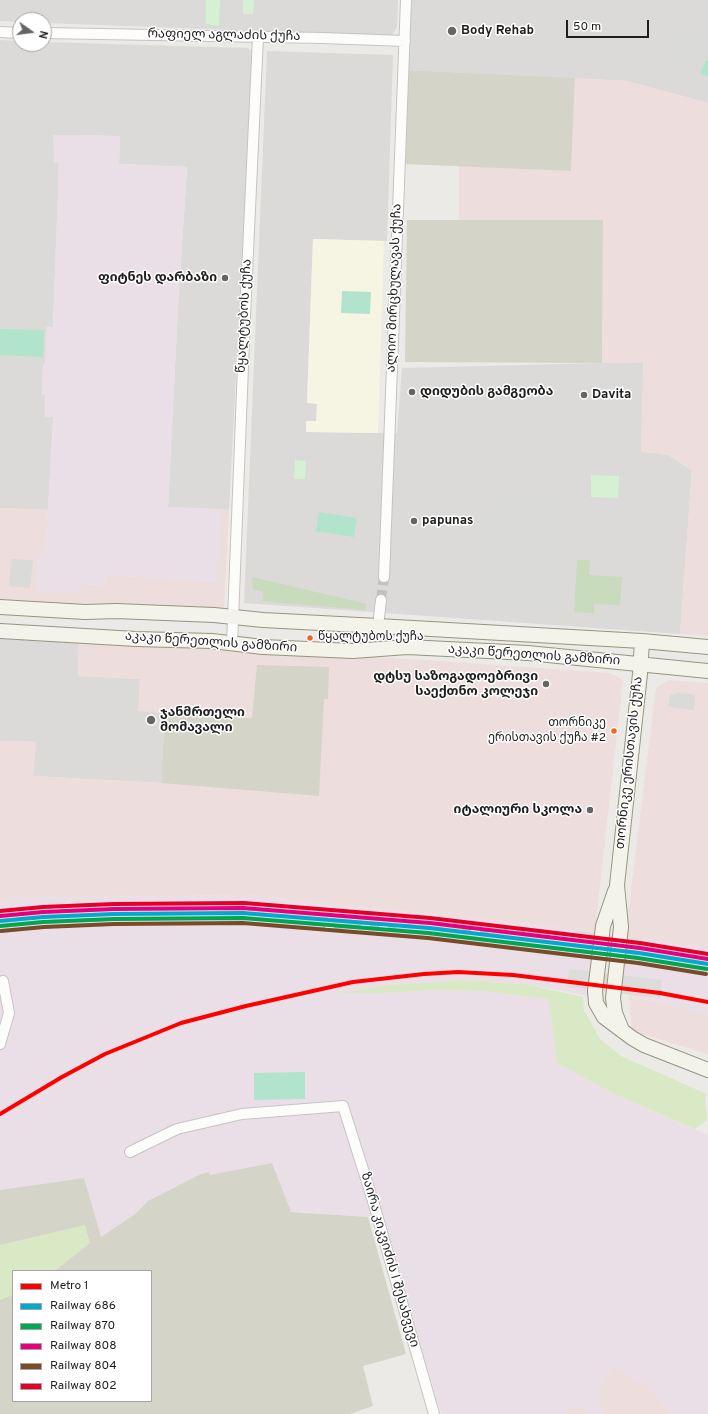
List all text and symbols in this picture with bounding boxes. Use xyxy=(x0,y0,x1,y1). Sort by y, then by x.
north arrow xyxy=(12,12,52,52)
scale bar xyxy=(568,12,651,38)
text: 50 m xyxy=(573,19,601,35)
place label: Body Rehab xyxy=(461,23,534,39)
marker: Body Rehab xyxy=(446,25,458,37)
street label: რაფიელ აგლაძის ქუჩა xyxy=(147,27,301,45)
text: N xyxy=(35,29,50,40)
street label: ალიო მირცხულავას ქუჩა xyxy=(384,203,406,373)
street label: წყალტუბოს ქუჩა xyxy=(234,258,256,374)
place label: ფიტნეს დარბაზი xyxy=(98,270,217,286)
marker: ფიტნეს დარბაზი xyxy=(220,273,230,283)
place label: დიდუბის გამგეობა xyxy=(420,384,553,400)
marker: დიდუბის გამგეობა xyxy=(407,387,417,397)
place label: Davita xyxy=(592,387,631,403)
marker: Davita xyxy=(579,390,589,400)
place label: papunas xyxy=(422,513,473,529)
marker: papunas xyxy=(409,516,419,526)
street label: აკაკი წერეთლის გამზირი xyxy=(124,629,298,657)
place label: წყალტუბოს ქუჩა xyxy=(318,631,424,645)
marker: წყალტუბოს ქუჩა xyxy=(305,633,315,643)
street label: აკაკი წერეთლის გამზირი xyxy=(447,642,621,670)
place label: დტსუ საზოგადოებრივი საექთნო კოლეჯი xyxy=(373,669,538,700)
street label: თორნიკე ერისთავის ქუჩა xyxy=(613,676,647,850)
marker: დტსუ საზოგადოებრივი საექთნო კოლეჯი xyxy=(541,679,551,689)
place label: ჯანმრთელი მომავალი xyxy=(160,705,245,736)
marker: ჯანმრთელი მომავალი xyxy=(145,714,157,726)
place label: თორნიკე ერისთავის ქუჩა #2 xyxy=(488,717,606,745)
marker: თორნიკე ერისთავის ქუჩა #2 xyxy=(609,726,619,736)
place label: იტალიური სკოლა xyxy=(454,802,582,818)
marker: იტალიური სკოლა xyxy=(585,805,595,815)
street label: ზაირა კიკვიძის I შესახვევი xyxy=(357,1171,421,1349)
legend xyxy=(12,1270,152,1402)
text: Metro 1 xyxy=(50,1278,88,1294)
text: Railway 686 xyxy=(50,1298,116,1314)
text: Railway 870 xyxy=(50,1318,115,1334)
text: Railway 808 xyxy=(50,1338,117,1354)
text: Railway 804 xyxy=(50,1358,117,1374)
text: Railway 802 xyxy=(50,1378,117,1394)

